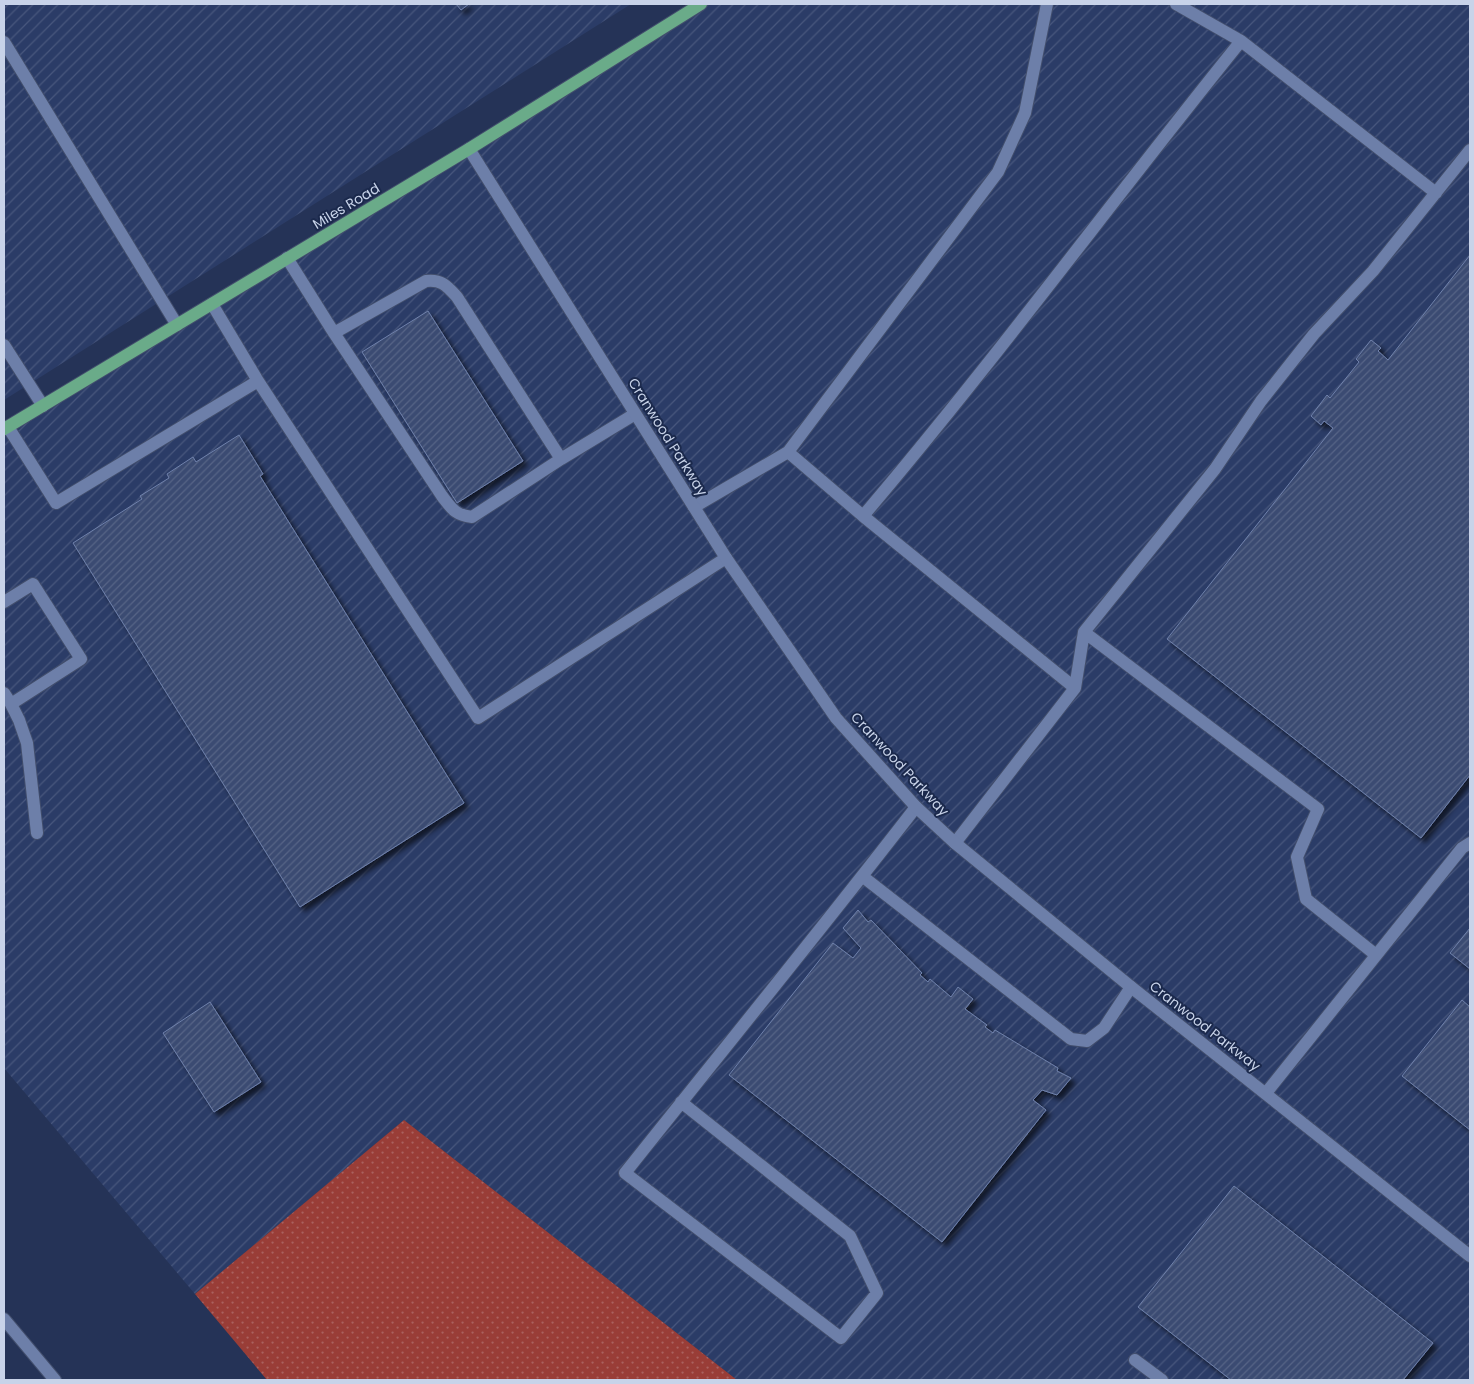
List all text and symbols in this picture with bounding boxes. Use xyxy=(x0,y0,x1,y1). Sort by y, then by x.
street label: Miles Road xyxy=(309,178,383,234)
street label: Cranwood Parkway xyxy=(624,374,713,500)
street label: Cranwood Parkway xyxy=(846,707,954,821)
street label: Cranwood Parkway xyxy=(1145,976,1265,1076)

